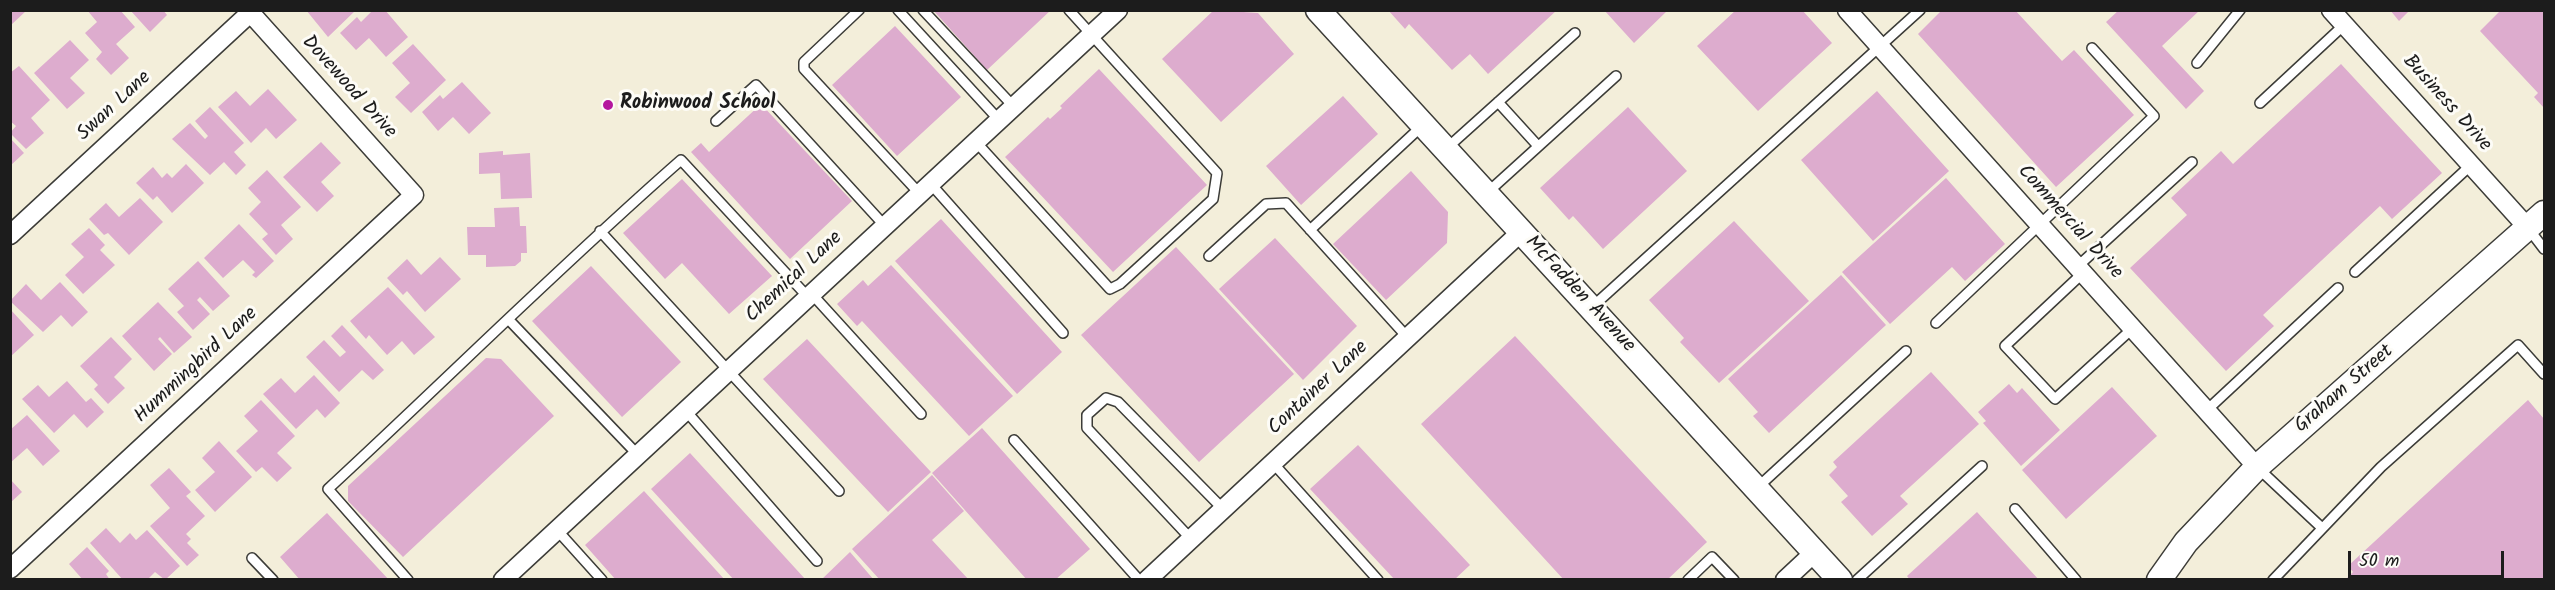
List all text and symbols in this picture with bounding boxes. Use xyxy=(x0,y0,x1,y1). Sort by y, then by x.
street label: Dovewood Drive xyxy=(295,31,401,145)
street label: Business Drive xyxy=(2396,51,2496,157)
street label: Swan Lane xyxy=(73,67,157,147)
place label: Robinwood School xyxy=(620,93,775,117)
marker: Robinwood School xyxy=(601,98,615,112)
street label: Commercial Drive xyxy=(2011,161,2127,285)
street label: Chemical Lane xyxy=(742,227,848,329)
street label: McFadden Avenue xyxy=(1519,232,1639,358)
street label: Hummingbird Lane xyxy=(130,303,264,429)
street label: Container Lane xyxy=(1264,337,1374,441)
street label: Graham Street xyxy=(2291,341,2399,439)
scale bar xyxy=(2351,539,2507,577)
text: 50 m xyxy=(2359,547,2399,576)

